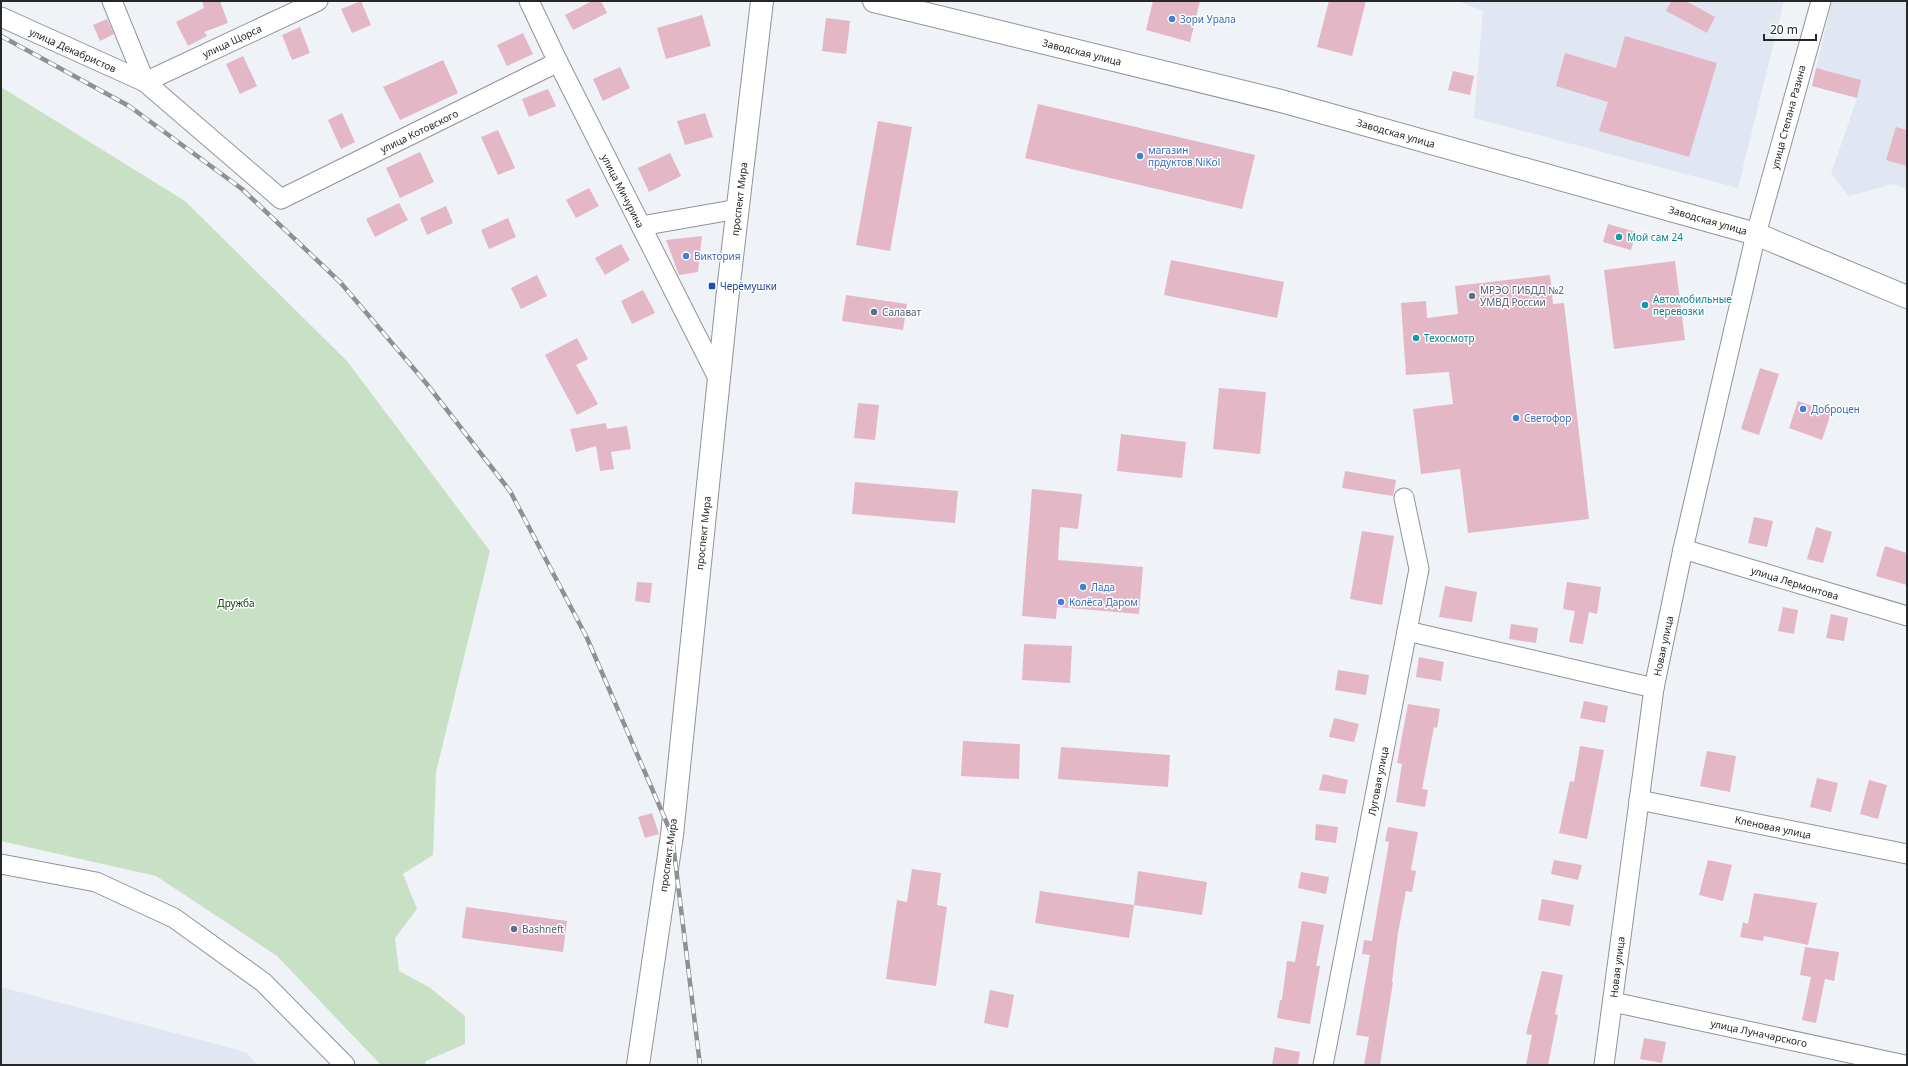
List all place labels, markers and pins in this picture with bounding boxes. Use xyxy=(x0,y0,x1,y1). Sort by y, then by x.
place label: Зори Урала xyxy=(1180,12,1236,26)
marker: Зори Урала xyxy=(1167,14,1177,24)
place label: магазин прдуктов NiKol xyxy=(1148,143,1220,169)
marker: магазин прдуктов NiKol xyxy=(1135,151,1145,161)
place label: Мой сам 24 xyxy=(1627,230,1683,244)
marker: Мой сам 24 xyxy=(1614,232,1624,242)
place label: Виктория xyxy=(694,249,741,263)
marker: Виктория xyxy=(681,251,691,261)
place label: Черёмушки xyxy=(720,279,777,293)
marker: Черёмушки xyxy=(707,281,717,291)
place label: МРЭО ГИБДД №2 УМВД России xyxy=(1480,283,1564,309)
marker: МРЭО ГИБДД №2 УМВД России xyxy=(1467,291,1477,301)
place label: Автомобильные перевозки xyxy=(1653,292,1732,318)
marker: Автомобильные перевозки xyxy=(1640,300,1650,310)
place label: Салават xyxy=(882,305,921,319)
marker: Салават xyxy=(869,307,879,317)
place label: Техосмотр xyxy=(1424,331,1475,345)
marker: Техосмотр xyxy=(1411,333,1421,343)
place label: Доброцен xyxy=(1811,402,1860,416)
marker: Доброцен xyxy=(1798,404,1808,414)
place label: Светофор xyxy=(1524,411,1571,425)
marker: Светофор xyxy=(1511,413,1521,423)
place label: Лада xyxy=(1091,580,1115,594)
marker: Лада xyxy=(1078,582,1088,592)
place label: Колёса Даром xyxy=(1069,595,1138,609)
marker: Колёса Даром xyxy=(1056,597,1066,607)
place label: Bashneft xyxy=(522,922,564,936)
marker: Bashneft xyxy=(509,924,519,934)

